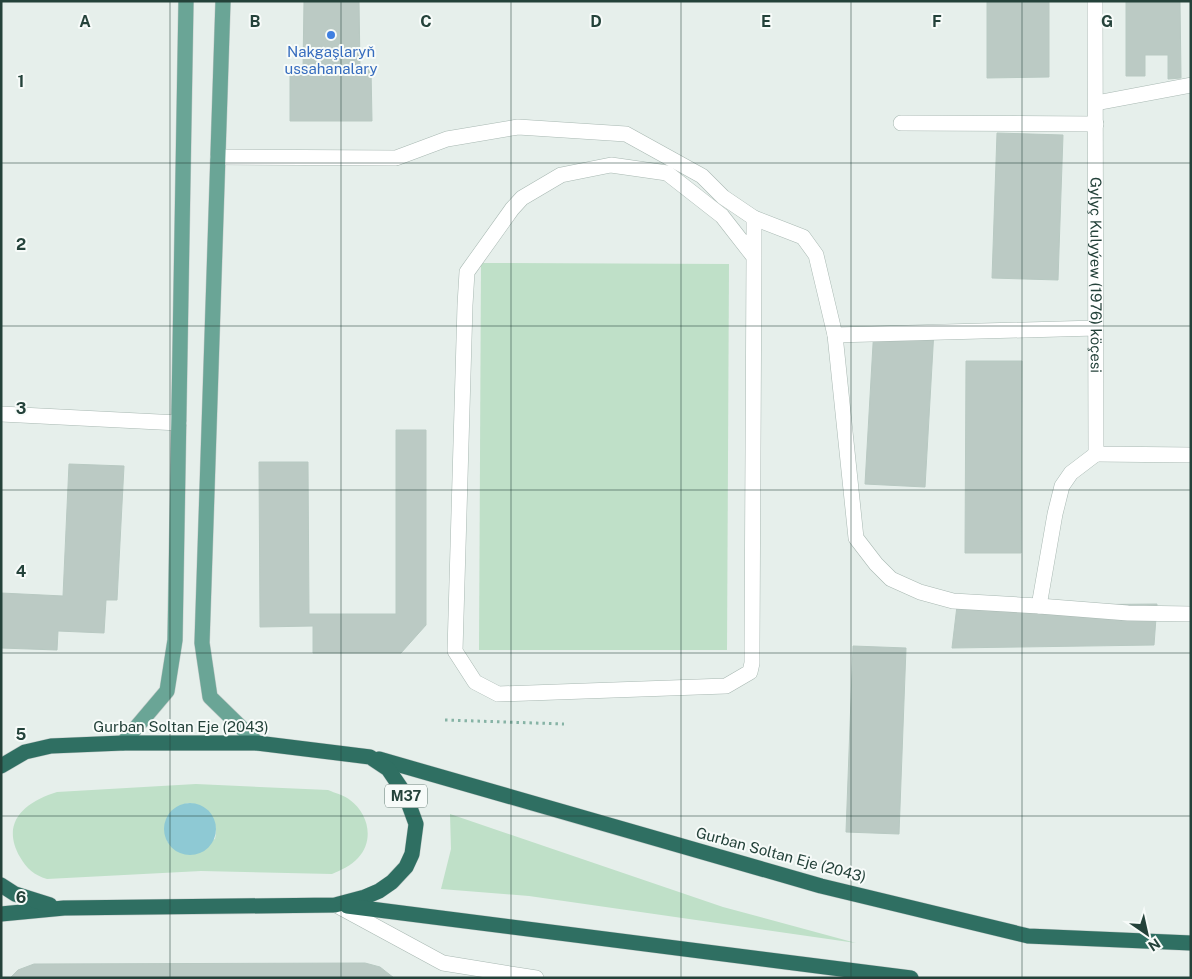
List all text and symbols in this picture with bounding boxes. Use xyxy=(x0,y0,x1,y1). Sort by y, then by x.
text: A xyxy=(79,12,91,31)
text: B xyxy=(250,12,261,31)
text: C xyxy=(420,12,432,31)
text: D xyxy=(590,12,602,31)
text: E xyxy=(761,12,771,31)
text: F xyxy=(932,12,942,31)
text: G xyxy=(1101,12,1113,31)
marker: Nakgaşlaryň ussahanalary xyxy=(325,29,337,41)
place label: Nakgaşlaryň ussahanalary xyxy=(285,43,377,77)
text: 1 xyxy=(18,72,24,91)
street label: Gylyç Kulyýew (1976) köçesi xyxy=(1087,177,1105,373)
text: 2 xyxy=(16,235,26,254)
text: 3 xyxy=(16,399,26,418)
text: 4 xyxy=(16,562,27,581)
street label: Gurban Soltan Eje (2043) xyxy=(93,718,269,735)
text: 5 xyxy=(16,725,27,744)
road number: M37 xyxy=(385,784,427,808)
street label: Gurban Soltan Eje (2043) xyxy=(694,824,868,885)
text: 6 xyxy=(16,888,26,907)
north arrow xyxy=(1122,909,1172,959)
text: N xyxy=(1145,935,1163,954)

